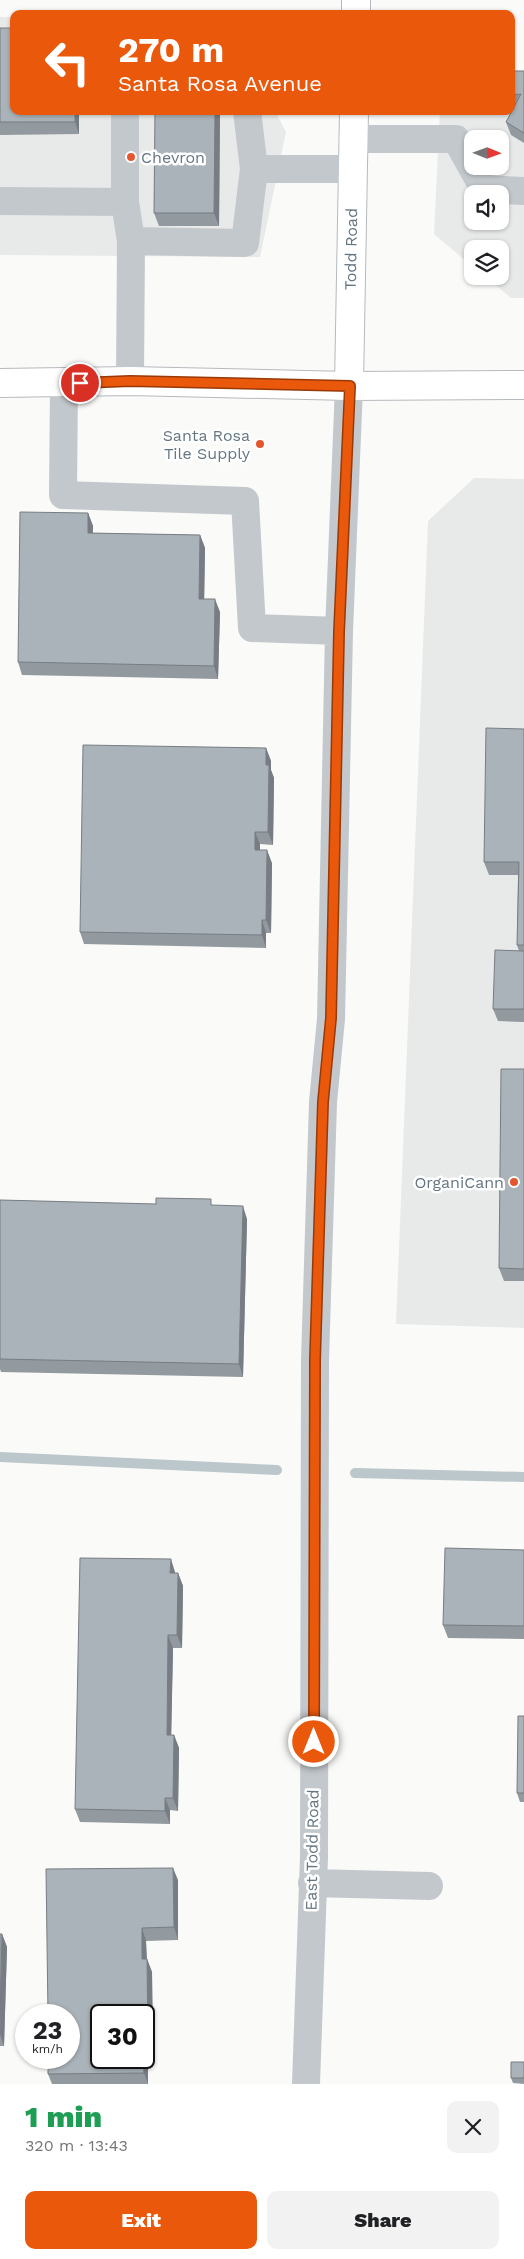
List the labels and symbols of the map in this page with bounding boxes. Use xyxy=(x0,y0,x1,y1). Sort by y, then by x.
north arrow xyxy=(464,130,509,175)
place label: Chevron xyxy=(141,148,205,167)
marker: Chevron xyxy=(125,151,137,163)
street label: Todd Road xyxy=(341,208,361,290)
pin xyxy=(59,362,101,404)
place label: Santa Rosa Tile Supply xyxy=(163,426,251,463)
marker: Santa Rosa Tile Supply xyxy=(254,438,266,450)
place label: OrganiCann xyxy=(414,1173,504,1192)
marker: OrganiCann xyxy=(508,1176,520,1188)
position arrow xyxy=(287,1715,339,1767)
street label: East Todd Road xyxy=(301,1789,323,1911)
speed limit sign: 30 xyxy=(90,2004,155,2069)

